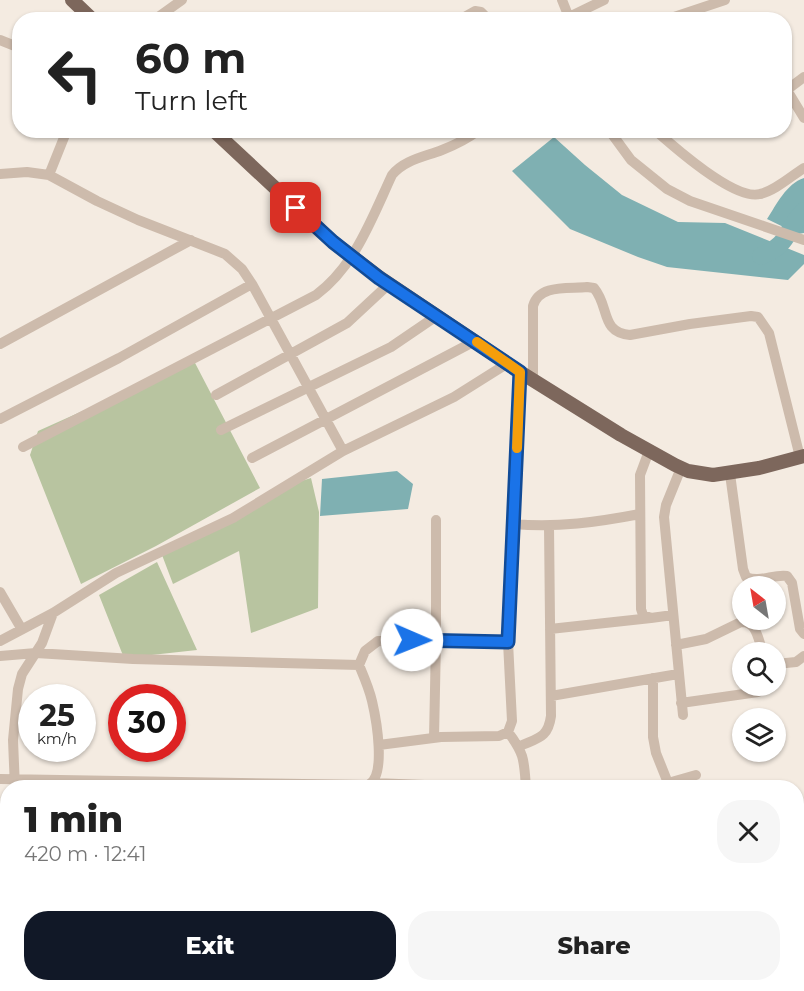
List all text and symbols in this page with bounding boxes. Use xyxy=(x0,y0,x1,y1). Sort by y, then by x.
text: 60 m xyxy=(135,32,246,84)
icon: left xyxy=(36,36,114,114)
text: Turn left xyxy=(135,84,248,117)
pin xyxy=(270,182,321,233)
icon: arrive xyxy=(279,191,312,224)
north arrow xyxy=(732,576,786,630)
map controls xyxy=(732,576,786,762)
position arrow xyxy=(380,608,444,672)
button: search xyxy=(732,642,786,696)
speed limit sign: 30 xyxy=(108,684,186,762)
text: 25 xyxy=(39,697,75,734)
button: layers xyxy=(732,708,786,762)
text: km/h xyxy=(37,729,77,748)
text: 1 min xyxy=(24,797,123,841)
button: close xyxy=(717,800,780,863)
text: 420 m · 12:41 xyxy=(24,842,146,866)
button: Exit xyxy=(24,911,396,980)
button: Share xyxy=(408,911,780,980)

